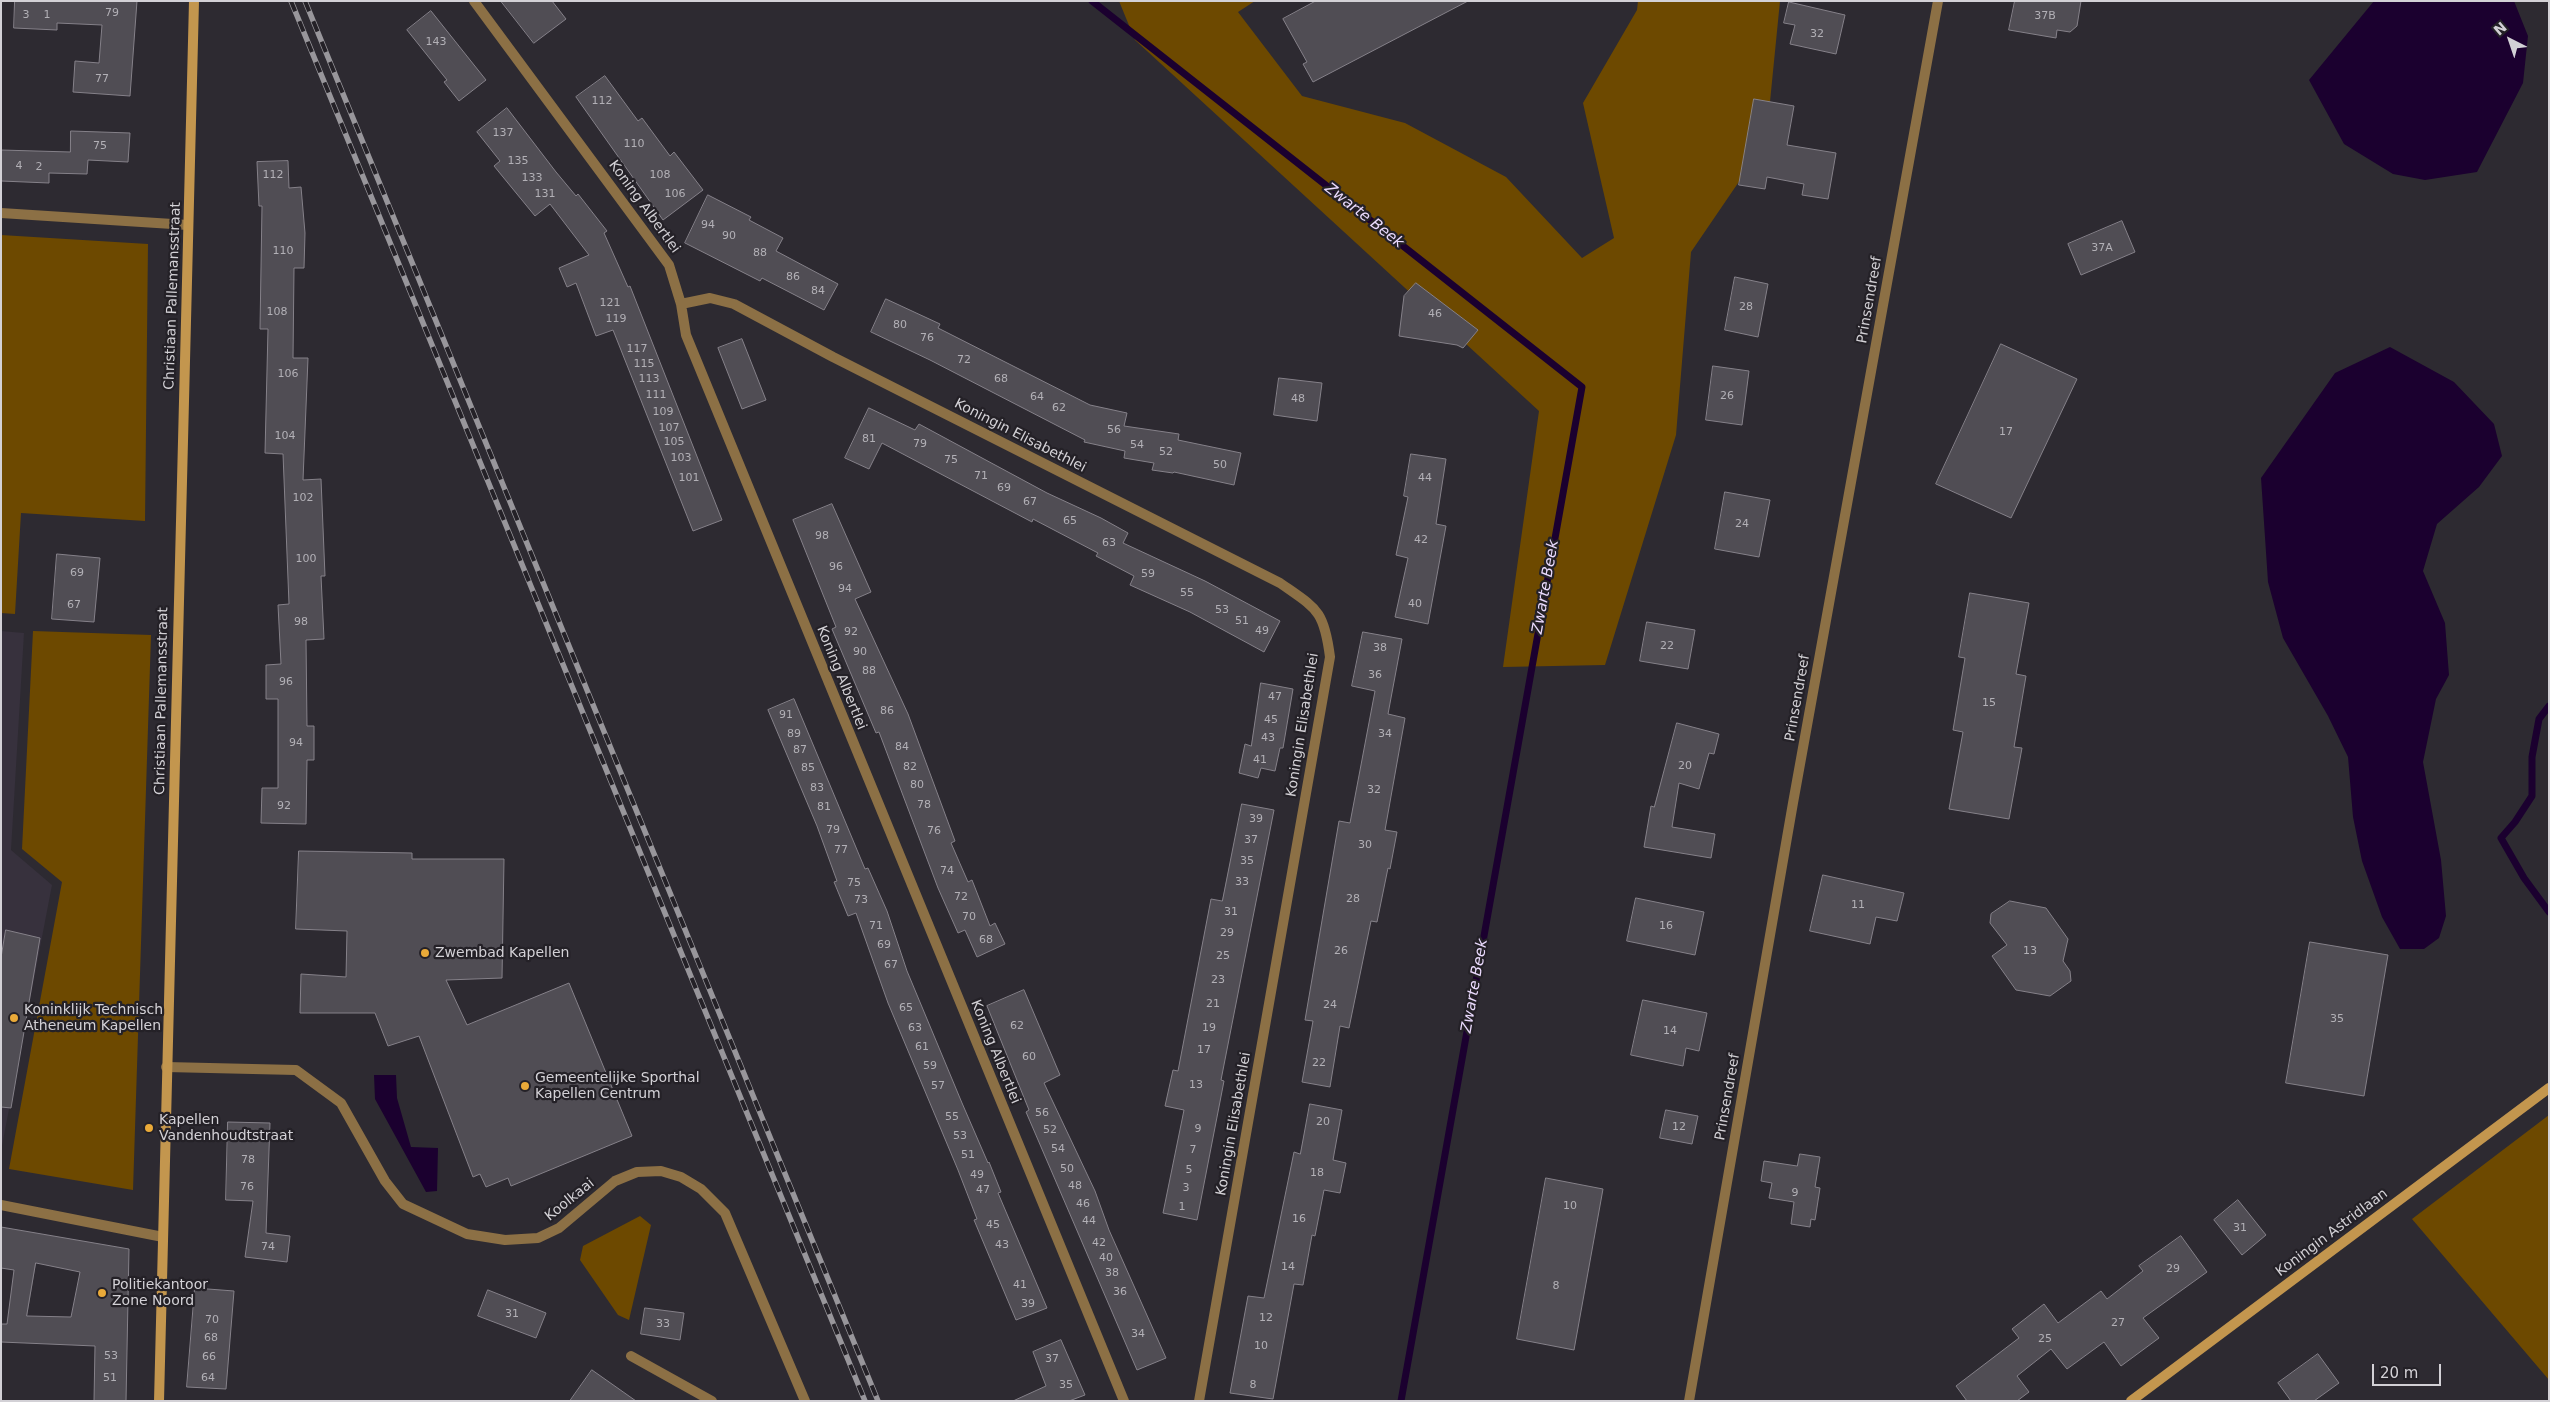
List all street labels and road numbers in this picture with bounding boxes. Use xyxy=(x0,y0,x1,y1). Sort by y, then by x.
street label: Koning Albertlei xyxy=(605,157,683,257)
street label: Christiaan Pallemansstraat xyxy=(161,202,185,390)
street label: Prinsendreef xyxy=(1854,255,1886,345)
street label: Koningin Elisabethlei xyxy=(951,395,1089,477)
street label: Christiaan Pallemansstraat xyxy=(152,607,172,795)
street label: Koning Albertlei xyxy=(812,624,870,732)
street label: Koningin Elisabethlei xyxy=(1283,652,1323,798)
street label: Prinsendreef xyxy=(1782,653,1814,743)
street label: Koning Albertlei xyxy=(966,998,1024,1106)
street label: Koningin Elisabethlei xyxy=(1213,1051,1255,1197)
street label: Prinsendreef xyxy=(1712,1052,1744,1142)
street label: Koolkaai xyxy=(542,1175,598,1225)
street label: Koningin Astridlaan xyxy=(2273,1185,2391,1281)

